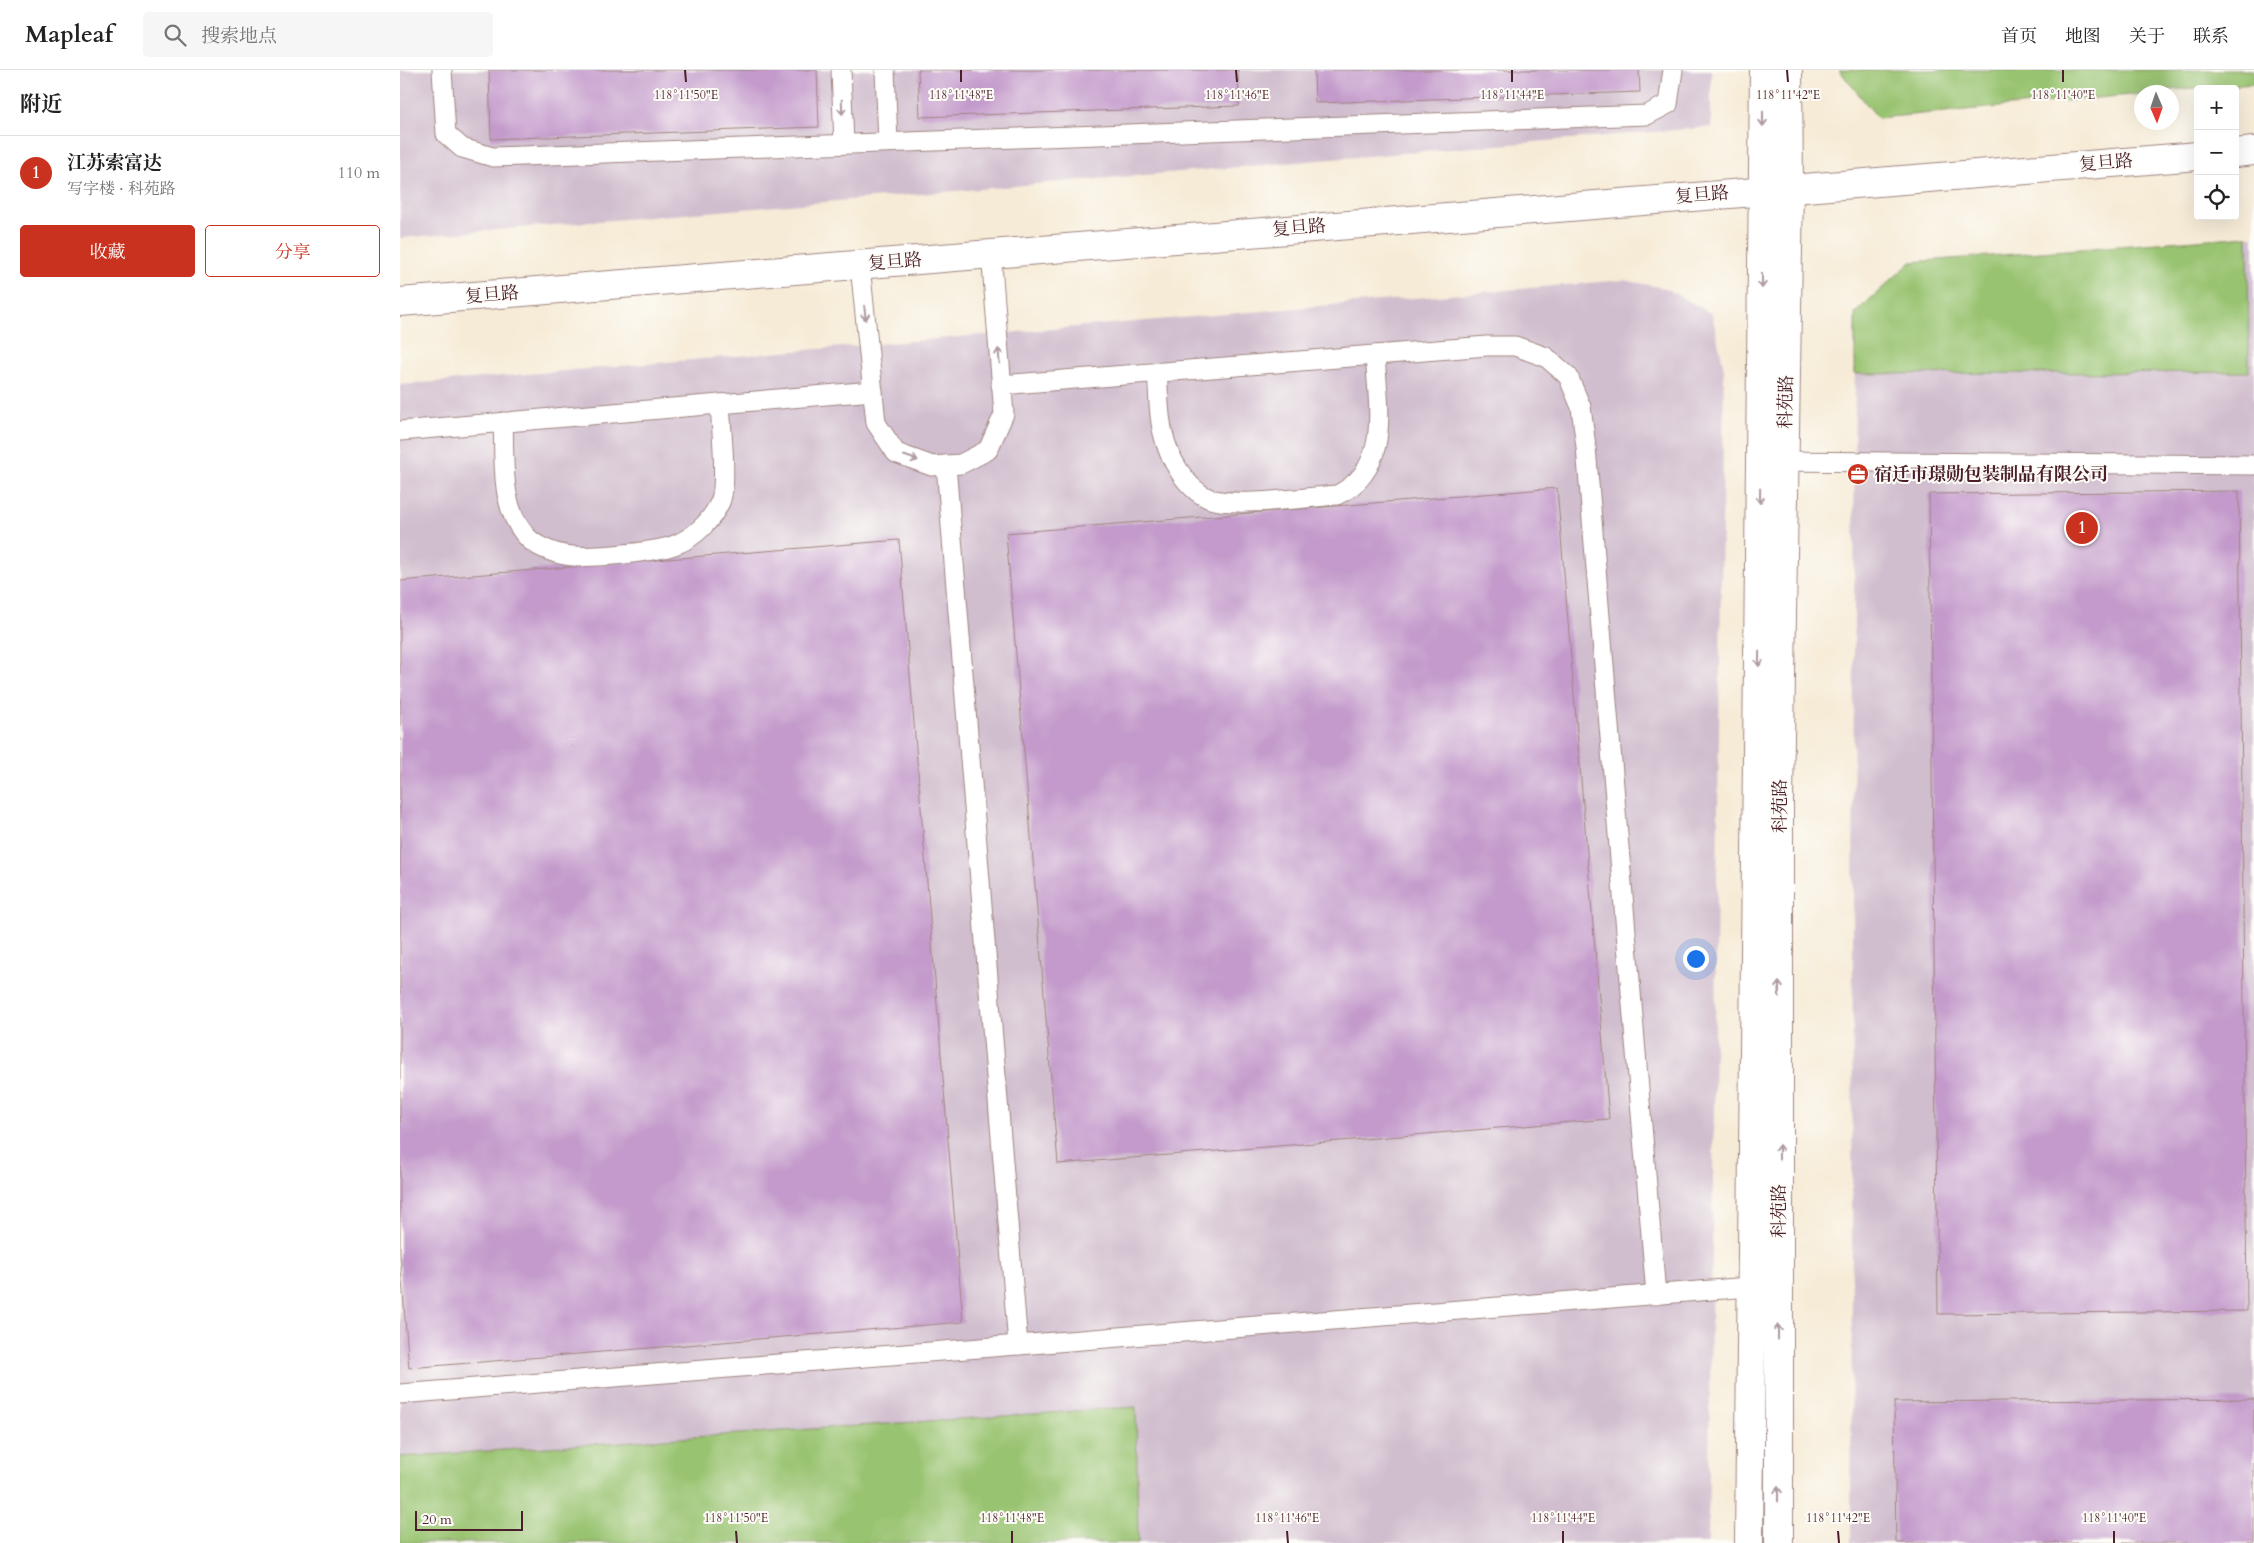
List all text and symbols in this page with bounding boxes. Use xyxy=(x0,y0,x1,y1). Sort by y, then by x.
search box xyxy=(143,12,493,57)
text: Mapleaf xyxy=(25,18,113,51)
icon: search xyxy=(161,21,189,49)
text: 搜索地点 xyxy=(201,23,277,49)
text: 首页 xyxy=(2001,24,2037,49)
text: 地图 xyxy=(2065,24,2101,49)
text: 关于 xyxy=(2129,24,2165,49)
text: 联系 xyxy=(2193,24,2229,49)
north arrow xyxy=(2134,85,2179,130)
map controls xyxy=(2194,85,2239,220)
button: + xyxy=(2194,85,2239,130)
text: 118°11'50"E xyxy=(654,87,718,103)
text: 118°11'48"E xyxy=(929,87,993,103)
text: 118°11'46"E xyxy=(1205,87,1269,103)
text: 118°11'44"E xyxy=(1480,87,1544,103)
text: 118°11'42"E xyxy=(1756,87,1820,103)
text: 118°11'40"E xyxy=(2031,87,2095,103)
text: 附近 xyxy=(20,90,62,119)
one-way arrow xyxy=(838,99,847,115)
one-way arrow xyxy=(1758,110,1768,126)
button: − xyxy=(2194,130,2239,175)
street label: 复旦路 xyxy=(2078,148,2134,178)
text: 江苏索富达 xyxy=(67,150,162,176)
text: 1 xyxy=(32,162,40,184)
text: 110 m xyxy=(338,162,380,184)
button: locate xyxy=(2194,175,2239,220)
text: 写字楼 · 科苑路 xyxy=(67,178,176,200)
street label: 复旦路 xyxy=(1674,180,1730,210)
street label: 复旦路 xyxy=(1271,213,1327,243)
button: 收藏 xyxy=(20,225,195,277)
button: 分享 xyxy=(205,225,380,277)
street label: 复旦路 xyxy=(867,247,923,277)
one-way arrow xyxy=(1757,272,1767,289)
street label: 复旦路 xyxy=(464,280,520,310)
one-way arrow xyxy=(860,305,869,321)
one-way arrow xyxy=(994,348,1004,364)
street label: 科苑路 xyxy=(1773,375,1799,429)
one-way arrow xyxy=(903,454,918,463)
office icon: 宿迁市璟勋包装制品有限公司 xyxy=(1846,462,1870,486)
place label: 宿迁市璟勋包装制品有限公司 xyxy=(1874,462,2108,487)
one-way arrow xyxy=(1755,488,1765,504)
pin: 1 xyxy=(2066,509,2098,547)
one-way arrow xyxy=(1754,650,1763,666)
street label: 科苑路 xyxy=(1768,779,1793,833)
your location xyxy=(1683,946,1709,972)
one-way arrow xyxy=(1774,982,1784,998)
one-way arrow xyxy=(1774,1144,1784,1160)
street label: 科苑路 xyxy=(1767,1184,1792,1238)
one-way arrow xyxy=(1773,1324,1783,1340)
one-way arrow xyxy=(1774,1487,1783,1503)
scale bar xyxy=(415,1508,522,1531)
text: 20 m xyxy=(422,1510,452,1529)
text: 118°11'50"E xyxy=(704,1510,768,1526)
text: 118°11'48"E xyxy=(980,1510,1044,1526)
text: 118°11'46"E xyxy=(1255,1510,1319,1526)
text: 118°11'44"E xyxy=(1531,1510,1595,1526)
text: 118°11'42"E xyxy=(1806,1510,1870,1526)
text: 118°11'40"E xyxy=(2082,1510,2146,1526)

